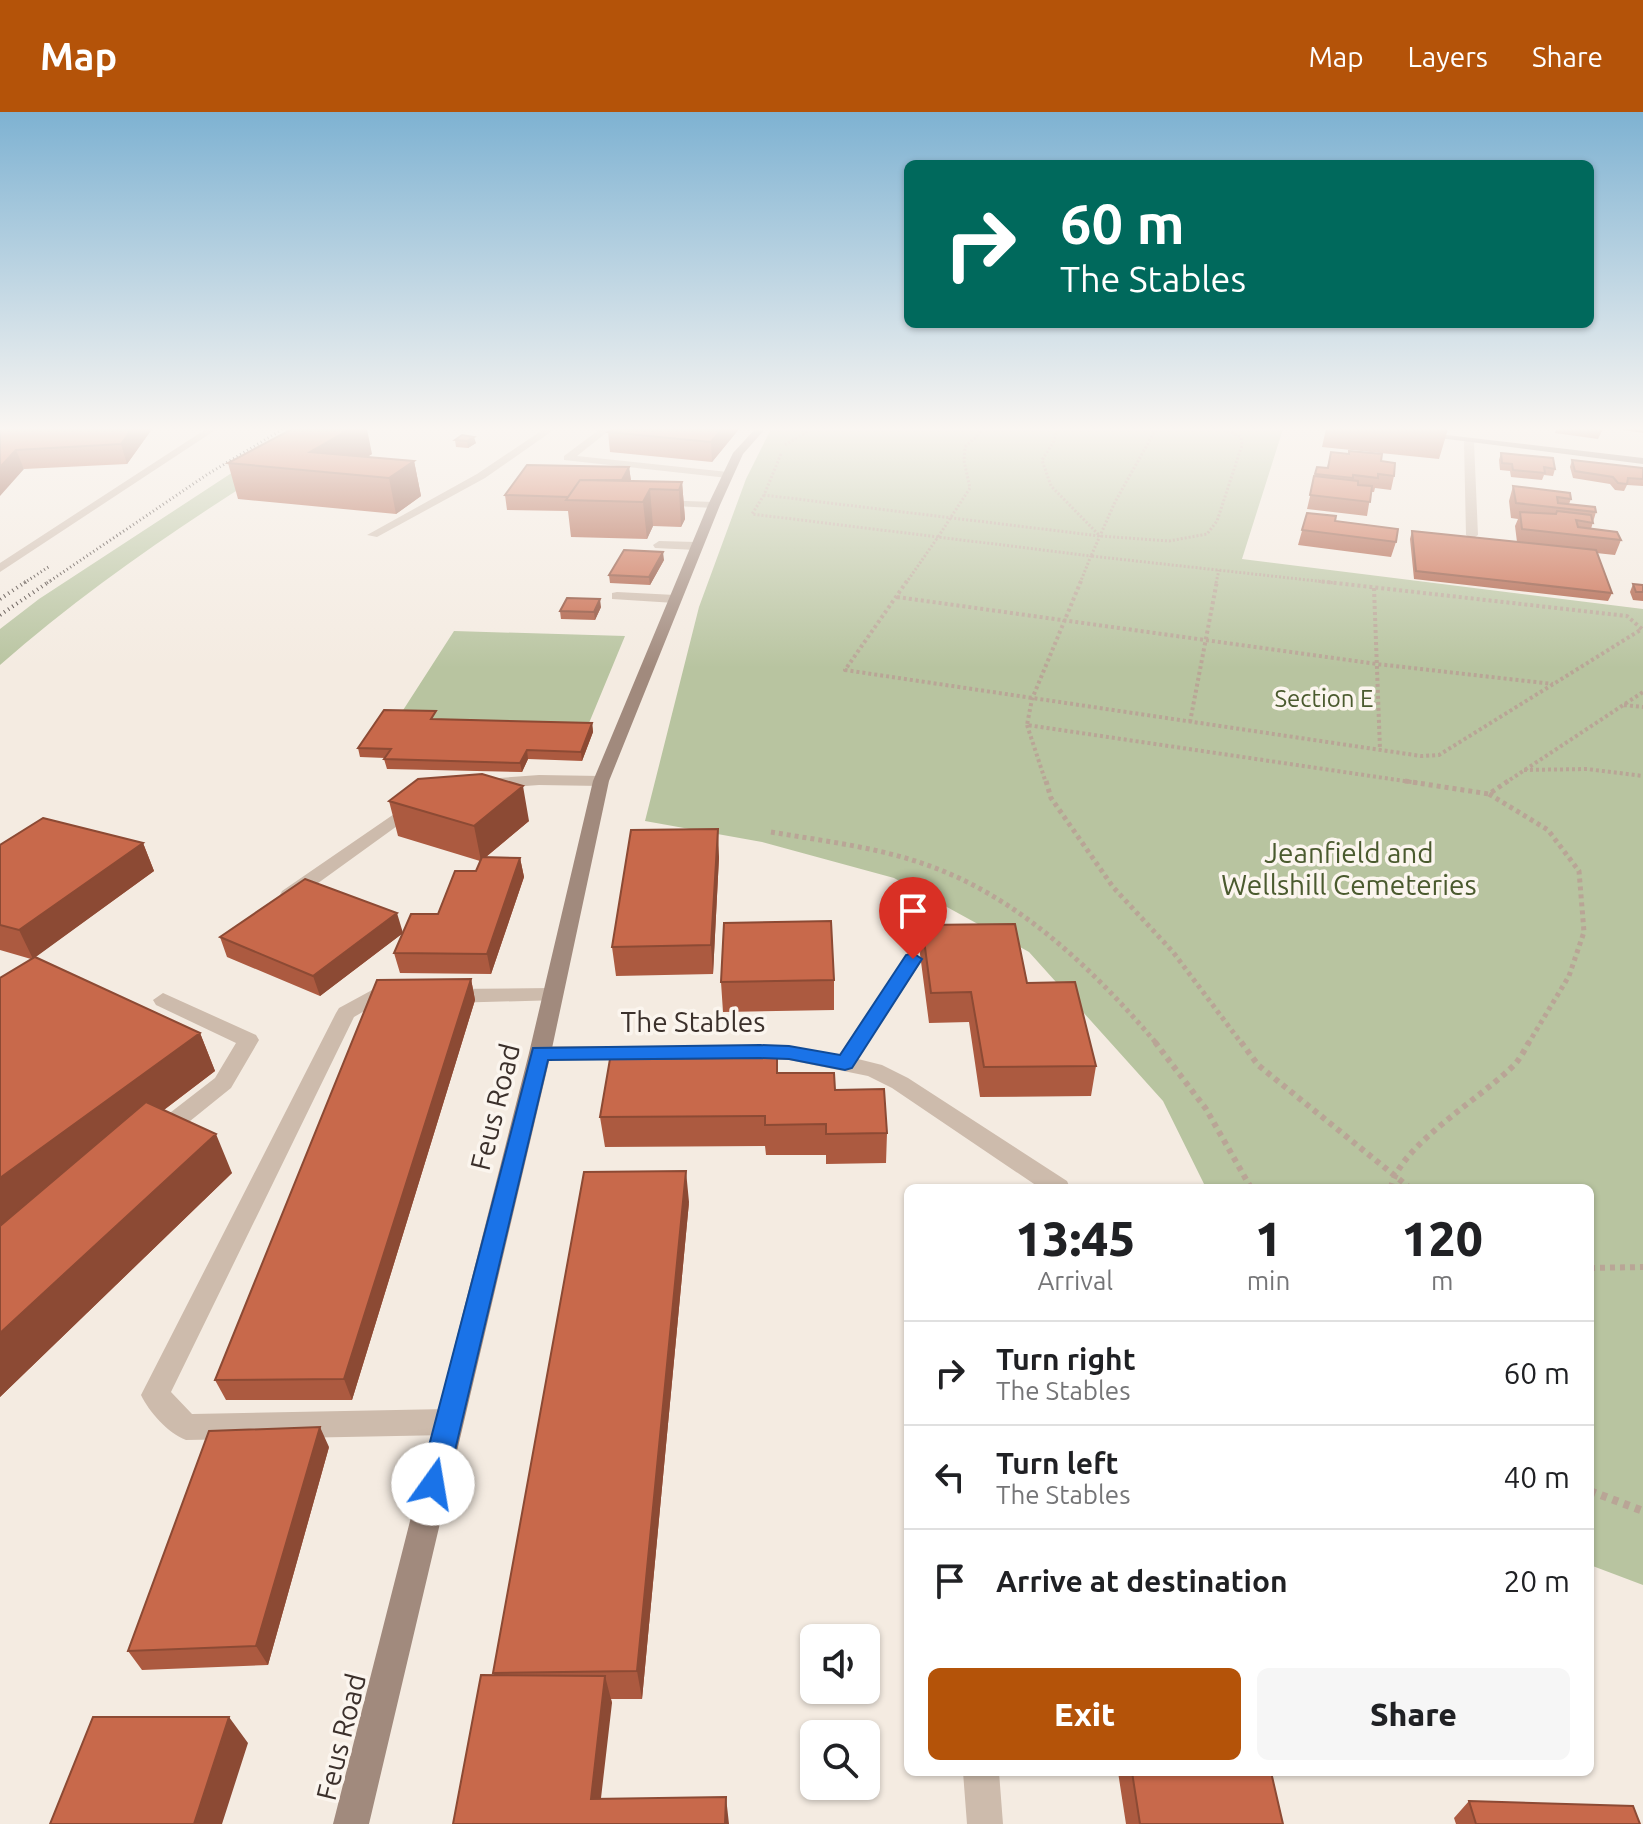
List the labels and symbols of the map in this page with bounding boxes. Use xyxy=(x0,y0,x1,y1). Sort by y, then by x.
park label: Section E xyxy=(1275,685,1373,712)
park label: Jeanfield and Wellshill Cemeteries xyxy=(1221,837,1477,900)
pin xyxy=(879,877,947,959)
street label: The Stables xyxy=(621,1006,765,1037)
street label: Feus Road xyxy=(464,1040,525,1173)
position arrow xyxy=(391,1442,475,1526)
street label: Feus Road xyxy=(310,1670,371,1803)

